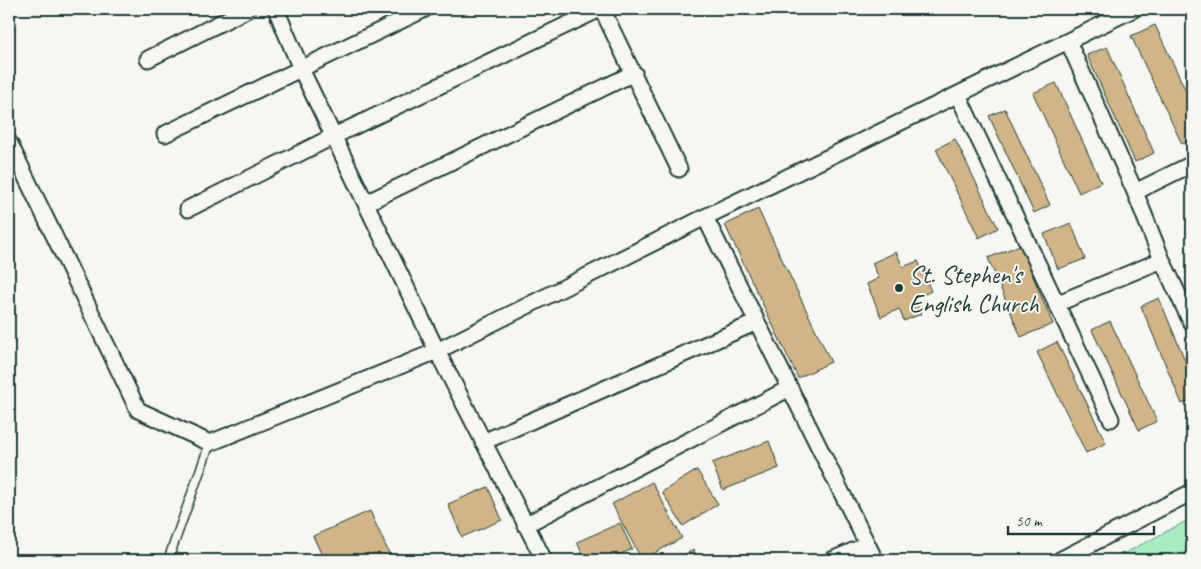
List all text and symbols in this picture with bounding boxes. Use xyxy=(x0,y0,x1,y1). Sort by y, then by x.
place label: St. Stephen's English Church xyxy=(909,259,1039,320)
marker: St. Stephen's English Church xyxy=(893,282,905,294)
scale bar xyxy=(1008,504,1155,536)
text: 50 m xyxy=(1016,512,1043,531)

